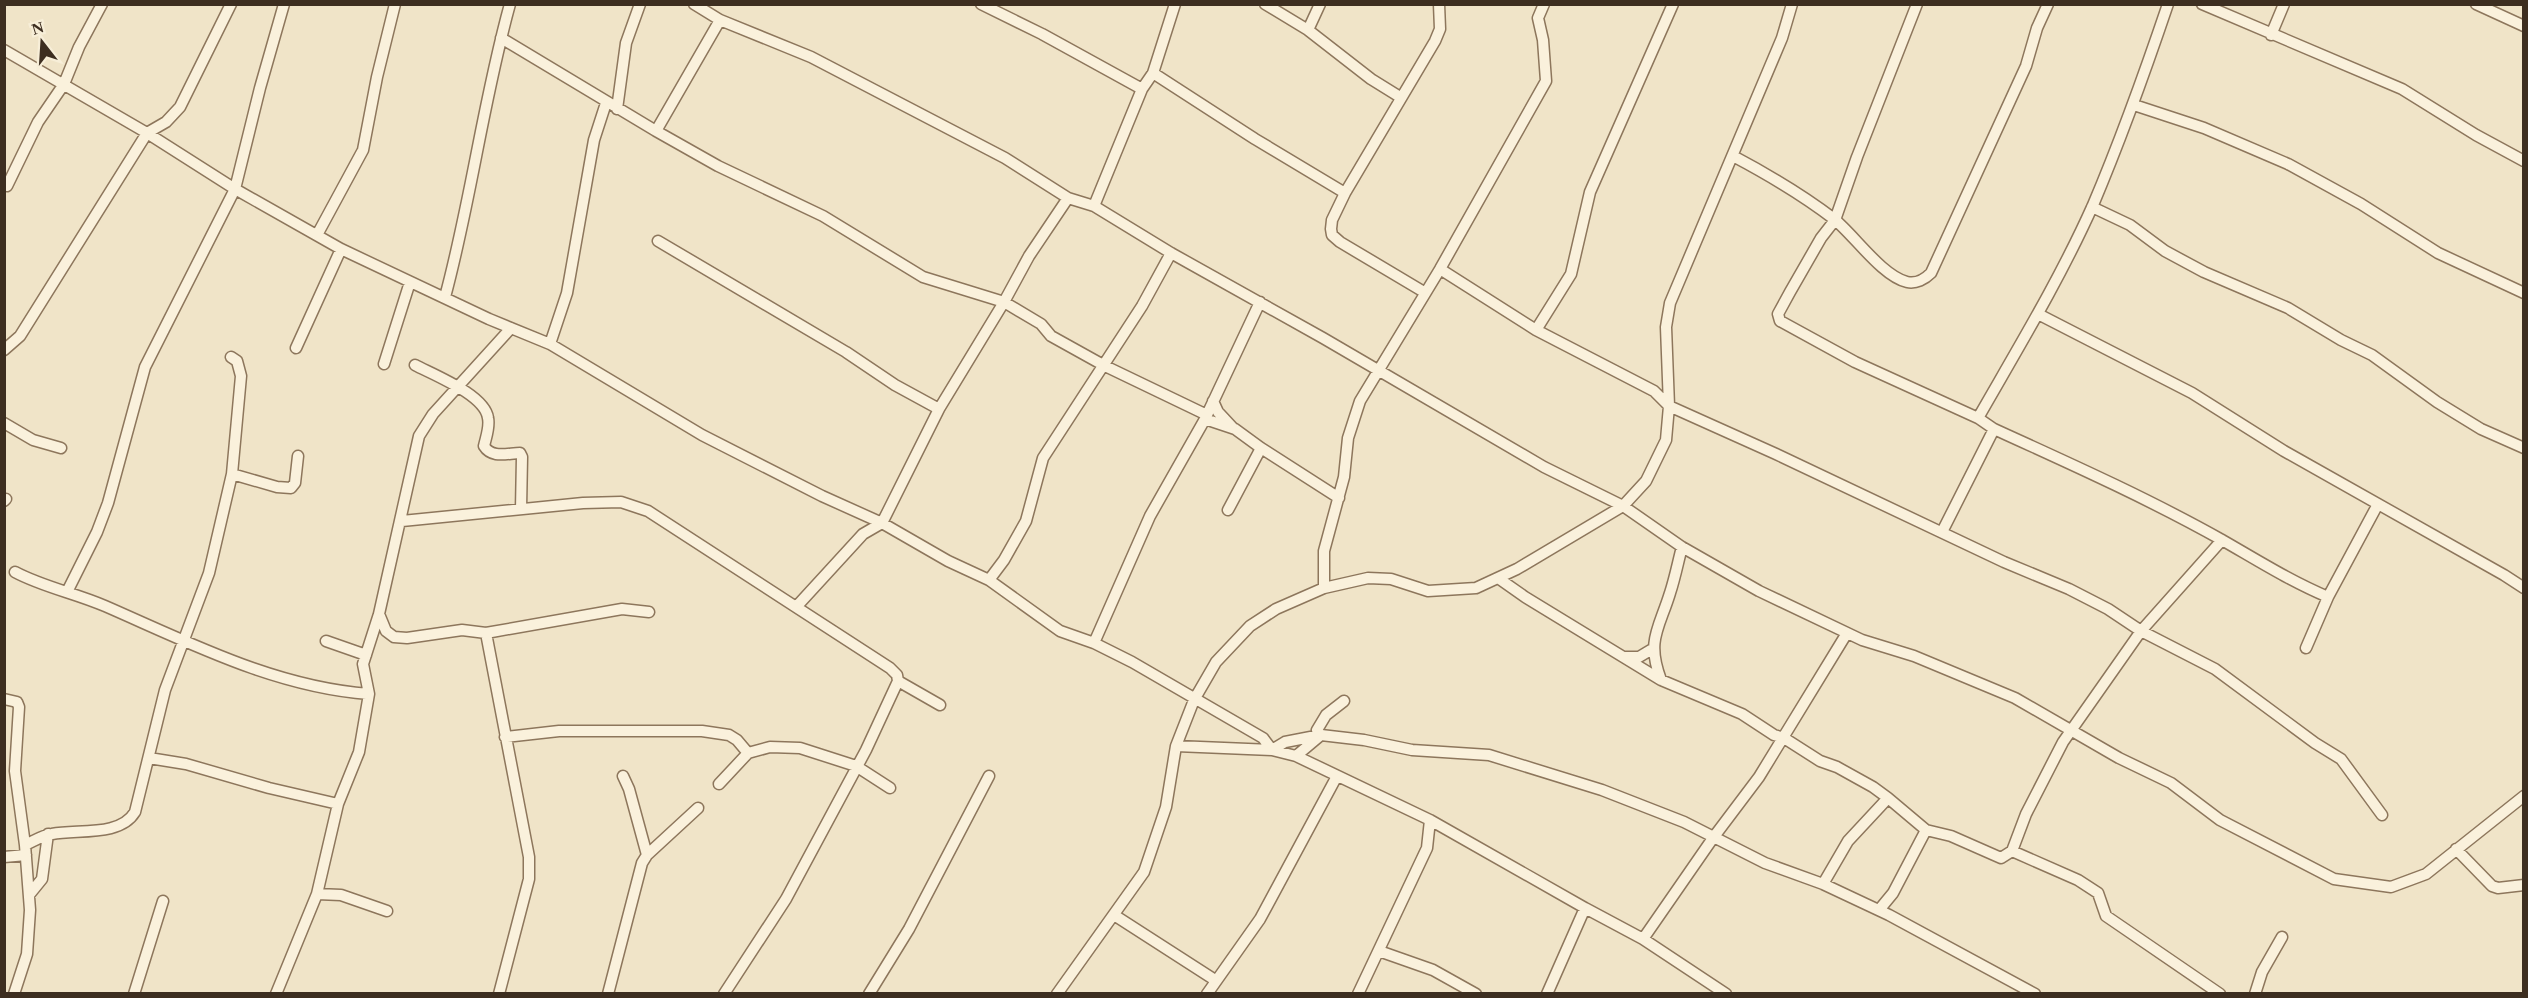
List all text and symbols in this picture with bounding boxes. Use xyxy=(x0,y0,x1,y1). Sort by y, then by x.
north arrow xyxy=(12,12,72,72)
text: N xyxy=(30,18,46,38)

